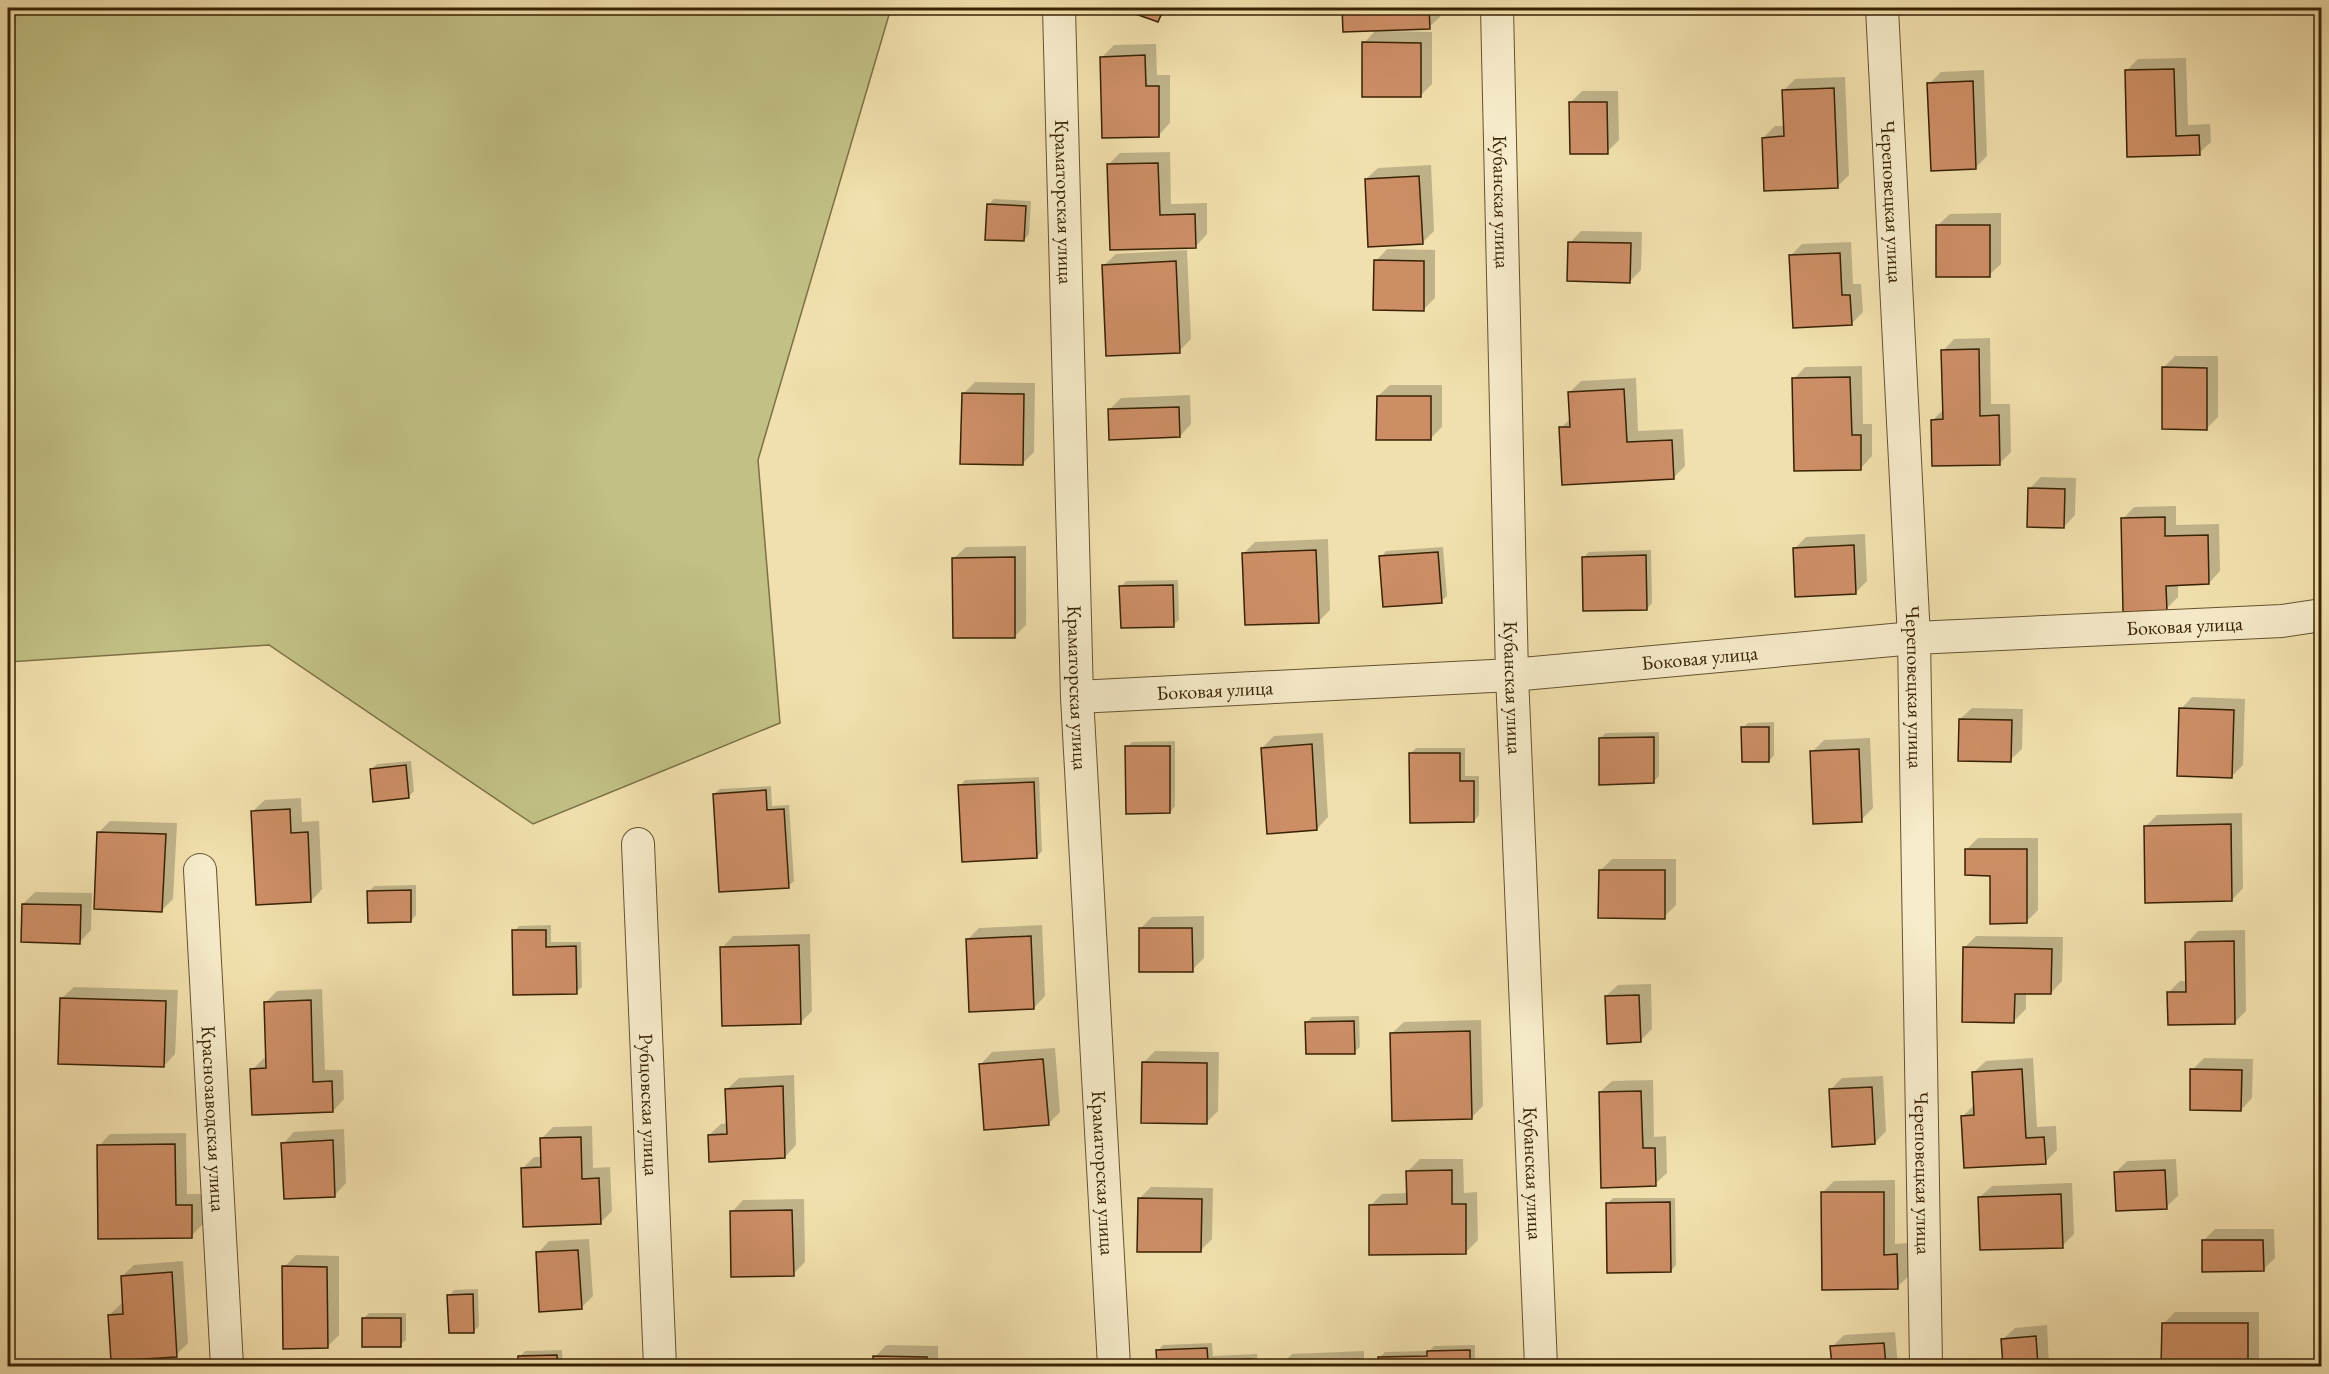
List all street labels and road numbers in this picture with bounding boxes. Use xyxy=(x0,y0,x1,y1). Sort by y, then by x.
street label: Краматорская улица xyxy=(1049,119,1079,285)
street label: Череповецкая улица xyxy=(1875,120,1909,284)
street label: Кубанская улица xyxy=(1487,135,1516,269)
street label: Краматорская улица xyxy=(1062,605,1094,771)
street label: Череповецкая улица xyxy=(1899,605,1929,769)
street label: Боковая улица xyxy=(2125,610,2243,641)
street label: Кубанская улица xyxy=(1498,621,1528,755)
street label: Боковая улица xyxy=(1640,639,1759,676)
street label: Боковая улица xyxy=(1156,674,1274,706)
street label: Краснозаводская улица xyxy=(195,1025,232,1212)
street label: Рубцовская улица xyxy=(633,1033,665,1177)
street label: Краматорская улица xyxy=(1086,1090,1121,1256)
street label: Череповецкая улица xyxy=(1908,1091,1937,1255)
street label: Кубанская улица xyxy=(1517,1106,1549,1241)

